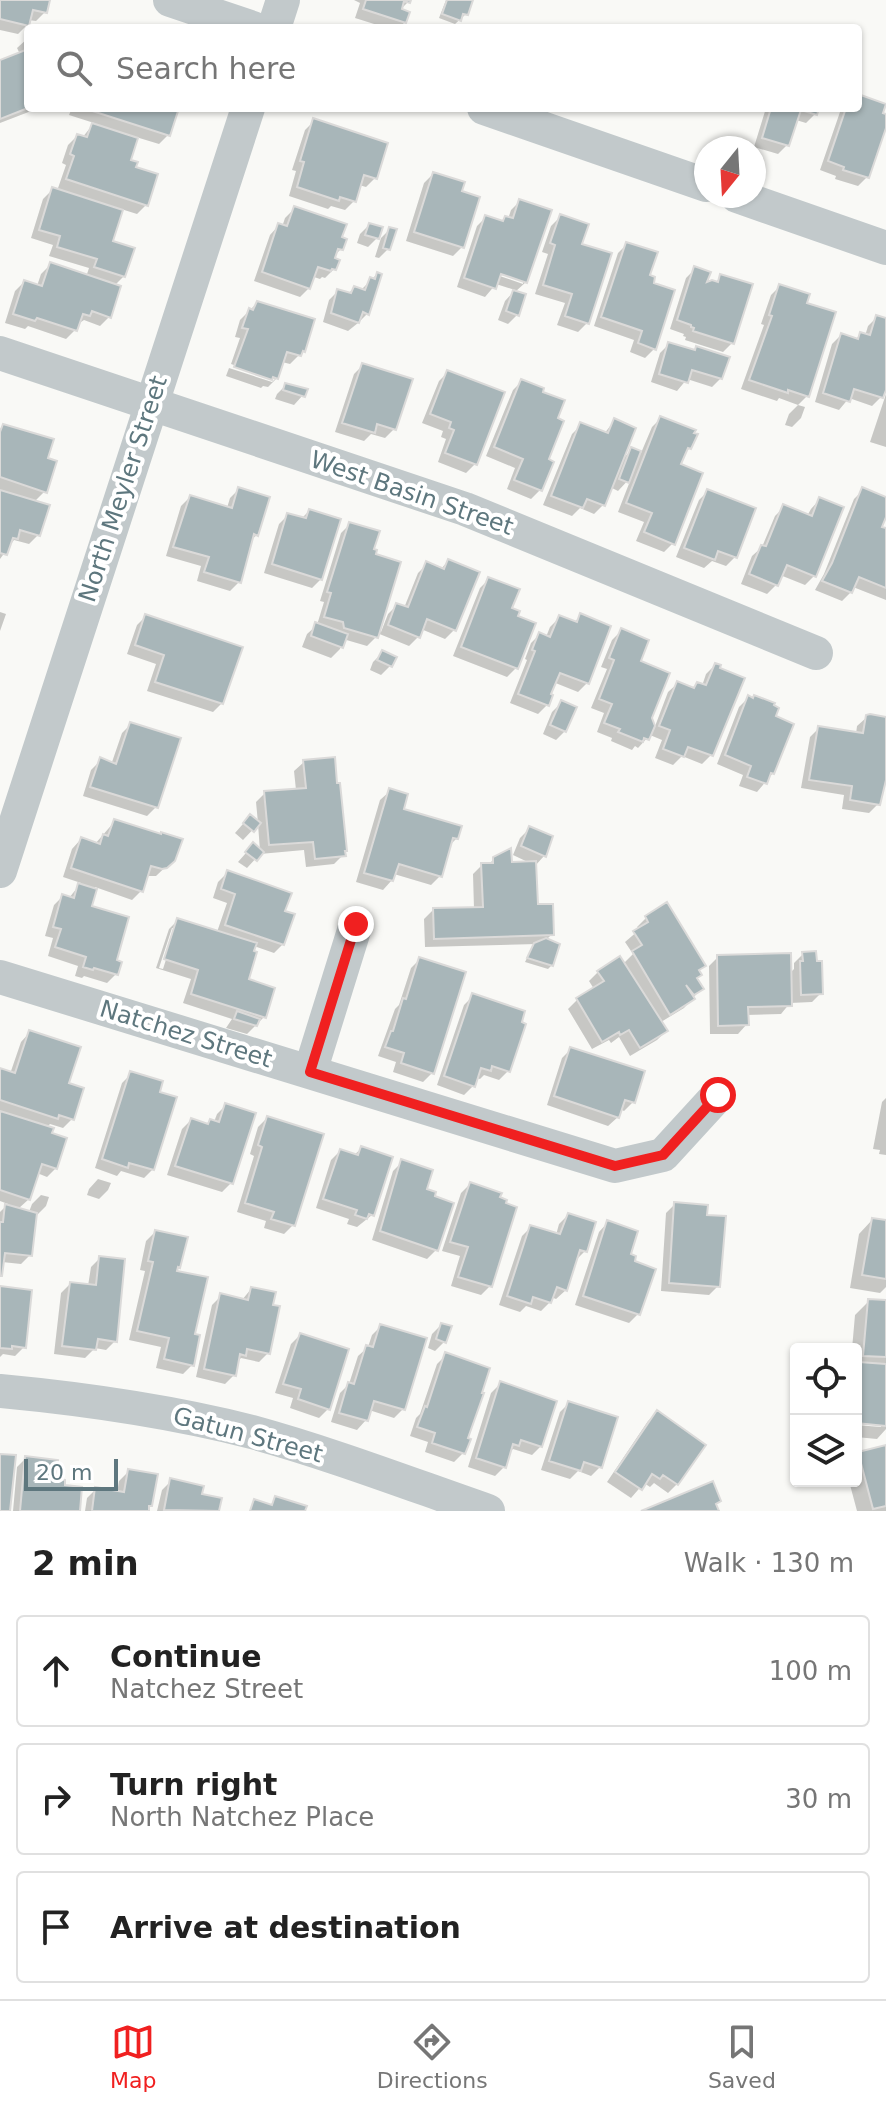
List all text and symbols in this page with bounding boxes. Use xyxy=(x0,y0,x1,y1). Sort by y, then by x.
search box xyxy=(24,24,862,112)
icon: search xyxy=(52,46,96,90)
text: Search here xyxy=(116,51,296,86)
north arrow xyxy=(694,136,766,208)
street label: North Meyler Street xyxy=(73,372,173,606)
street label: West Basin Street xyxy=(307,445,517,541)
route end xyxy=(338,906,374,942)
street label: Natchez Street xyxy=(97,995,275,1073)
route start xyxy=(700,1077,736,1113)
map controls xyxy=(790,1343,862,1487)
button: locate xyxy=(790,1343,862,1415)
street label: Gatun Street xyxy=(170,1402,326,1468)
button: layers xyxy=(790,1415,862,1487)
scale bar xyxy=(24,1455,118,1491)
text: 20 m xyxy=(36,1460,92,1485)
text: 2 min xyxy=(32,1543,139,1583)
text: Walk · 130 m xyxy=(684,1548,854,1578)
text: Continue xyxy=(110,1639,262,1674)
icon: ahead xyxy=(34,1649,78,1693)
text: 100 m xyxy=(769,1656,852,1686)
text: Natchez Street xyxy=(110,1674,303,1704)
text: Turn right xyxy=(110,1767,277,1802)
icon: right xyxy=(34,1777,78,1821)
text: 30 m xyxy=(785,1784,852,1814)
text: North Natchez Place xyxy=(110,1802,374,1832)
icon: arrive xyxy=(34,1905,78,1949)
text: Arrive at destination xyxy=(110,1910,461,1945)
tab: Map xyxy=(110,2020,157,2093)
tab: Directions xyxy=(377,2020,488,2093)
tab: Saved xyxy=(708,2020,776,2093)

